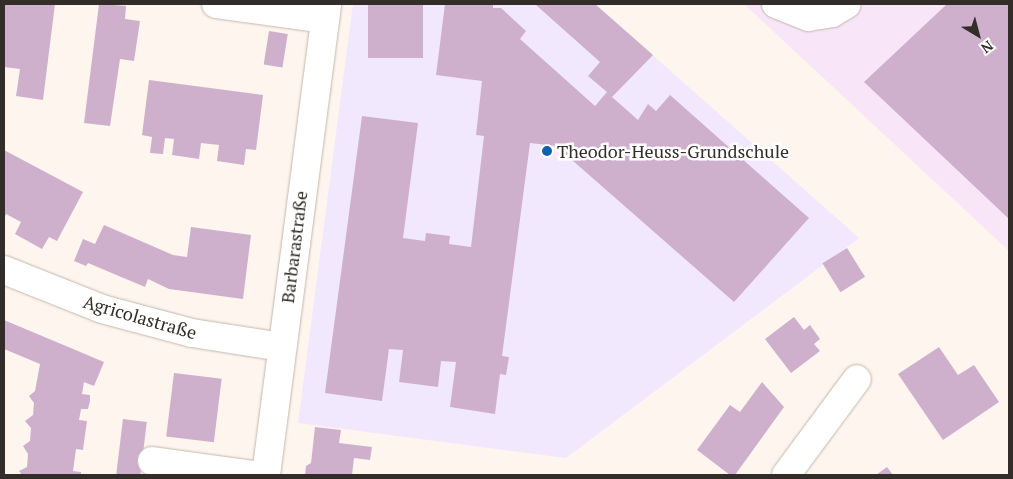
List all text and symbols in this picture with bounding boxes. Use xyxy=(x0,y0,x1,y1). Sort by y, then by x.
north arrow xyxy=(953,10,1003,60)
text: N xyxy=(977,37,997,58)
place label: Theodor-Heuss-Grundschule xyxy=(557,140,789,162)
marker: Theodor-Heuss-Grundschule xyxy=(541,145,553,157)
street label: Barbarastraße xyxy=(276,190,312,304)
street label: Agricolastraße xyxy=(81,290,199,344)

